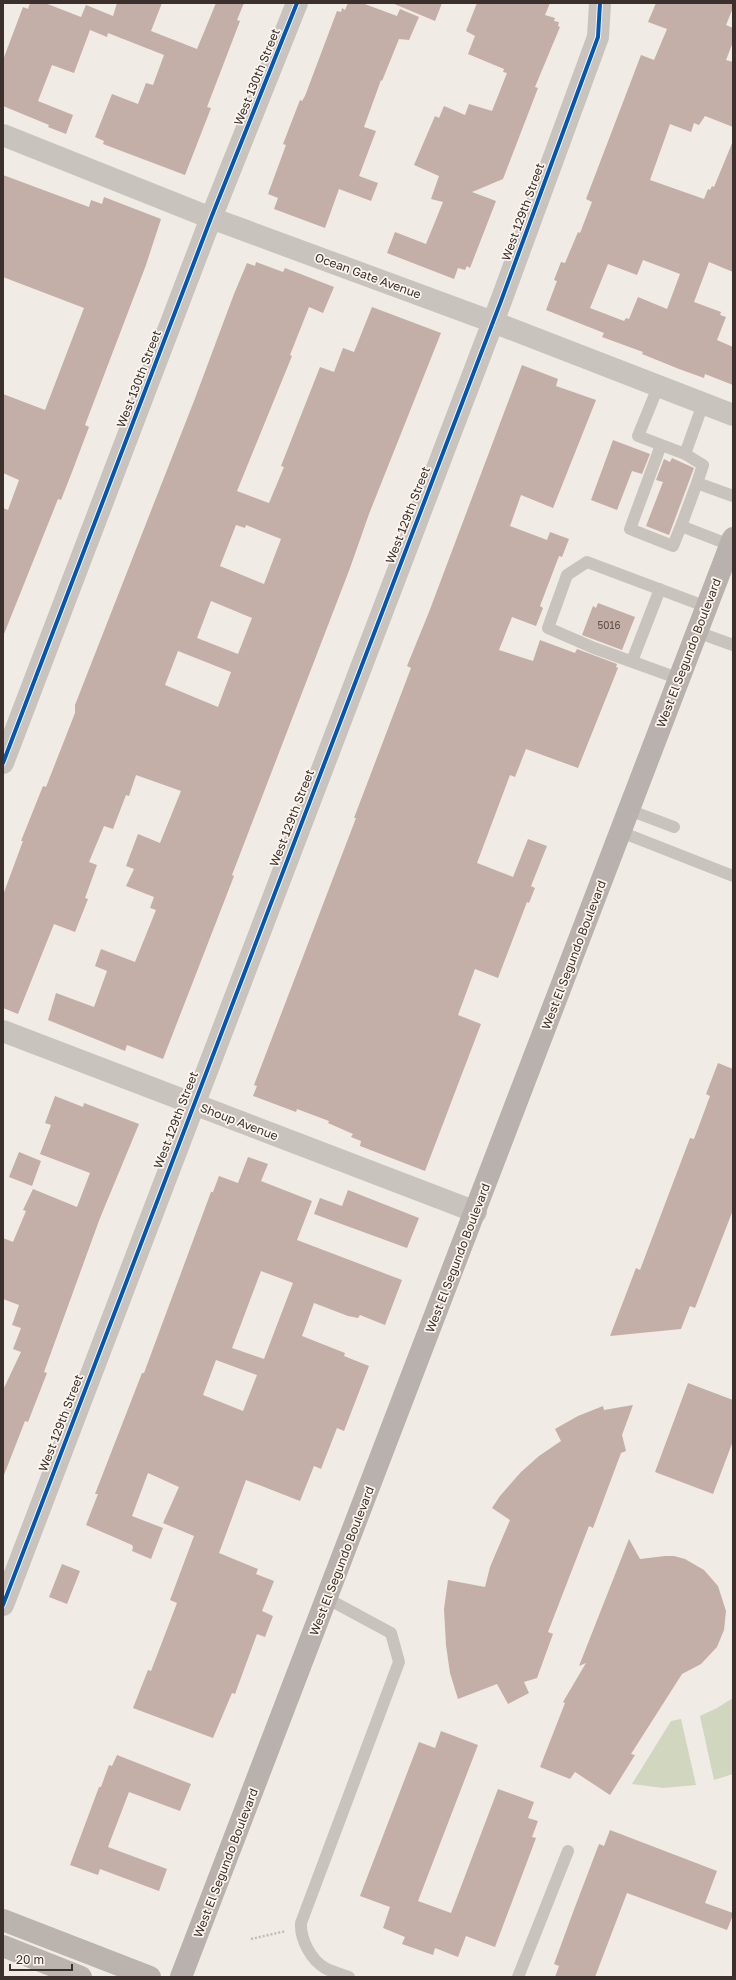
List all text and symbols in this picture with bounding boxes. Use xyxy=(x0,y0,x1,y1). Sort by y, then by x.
street label: West 130th Street xyxy=(230,26,283,127)
street label: West 129th Street xyxy=(498,161,547,263)
street label: Ocean Gate Avenue xyxy=(313,249,423,302)
street label: West 130th Street xyxy=(113,328,164,430)
street label: West 129th Street xyxy=(382,464,433,566)
street label: West El Segundo Boulevard xyxy=(653,576,724,730)
house number: 5016 xyxy=(598,619,620,631)
street label: West 129th Street xyxy=(266,767,317,869)
street label: West El Segundo Boulevard xyxy=(538,878,609,1032)
street label: West 129th Street xyxy=(150,1069,201,1171)
street label: Shoup Avenue xyxy=(198,1100,280,1143)
street label: West El Segundo Boulevard xyxy=(422,1181,493,1335)
street label: West 129th Street xyxy=(35,1372,86,1474)
street label: West El Segundo Boulevard xyxy=(306,1484,377,1638)
street label: West El Segundo Boulevard xyxy=(190,1786,261,1940)
scale bar xyxy=(10,1946,72,1972)
text: 20 m xyxy=(16,1952,44,1967)

